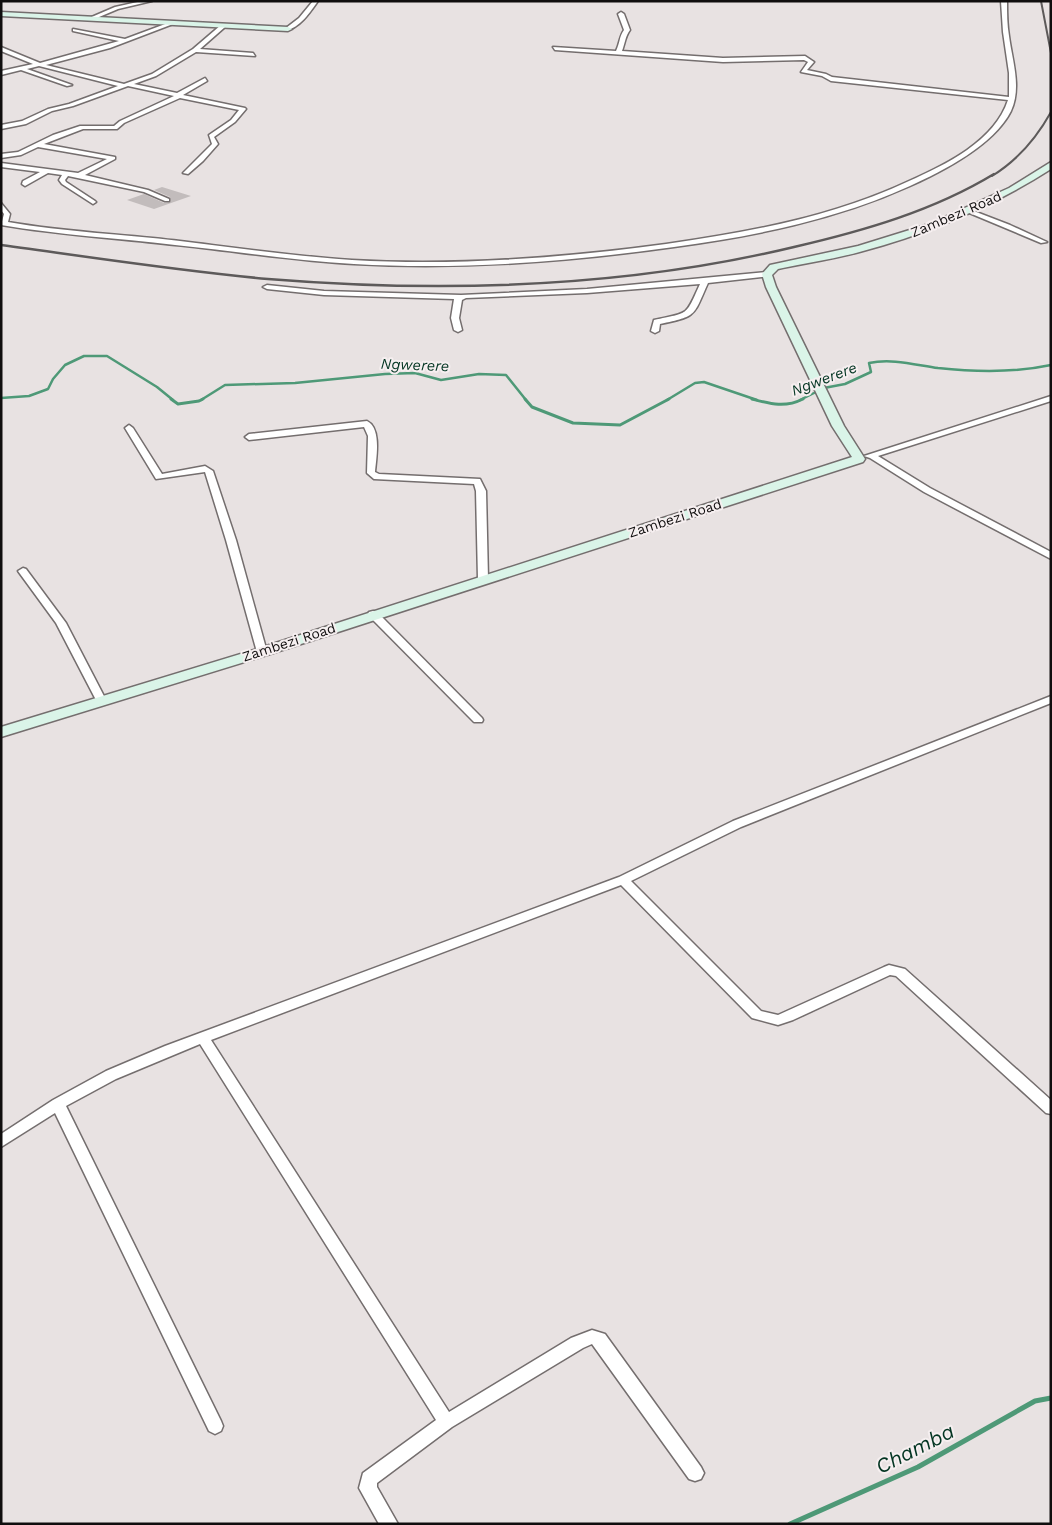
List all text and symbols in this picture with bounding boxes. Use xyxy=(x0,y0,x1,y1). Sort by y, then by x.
street label: Zambezi Road xyxy=(908,188,1004,240)
water label: Ngwerere xyxy=(380,355,450,375)
water label: Ngwerere xyxy=(789,358,859,400)
street label: Zambezi Road xyxy=(626,495,724,541)
street label: Zambezi Road xyxy=(240,619,338,665)
water label: Chamba xyxy=(871,1418,958,1479)

